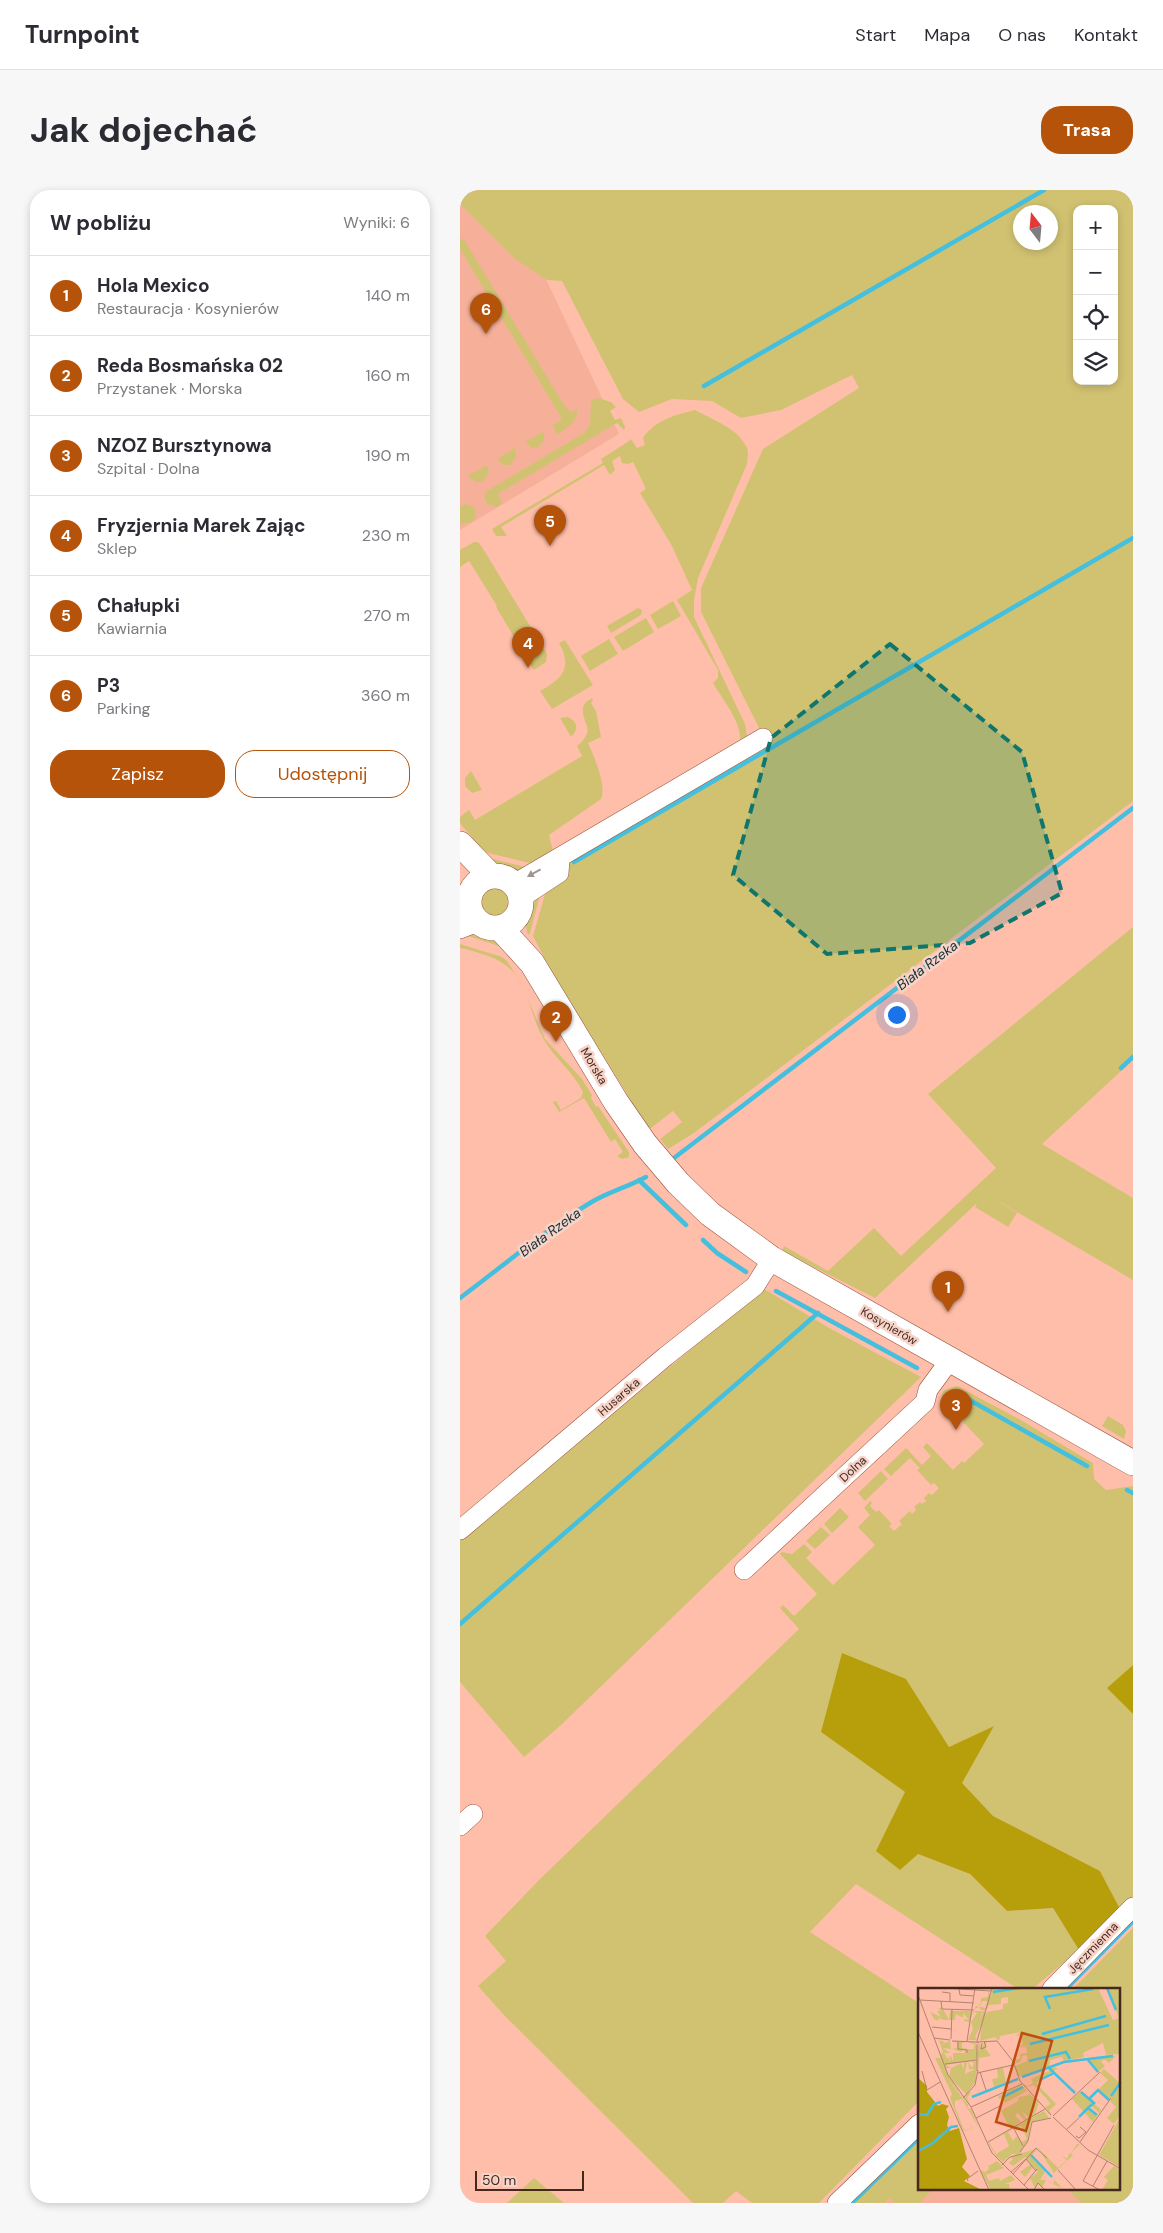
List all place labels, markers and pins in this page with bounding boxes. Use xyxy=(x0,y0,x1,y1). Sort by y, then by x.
pin: 6 xyxy=(470,293,502,334)
pin: 5 xyxy=(534,505,566,546)
pin: 4 xyxy=(512,627,544,668)
pin: 2 xyxy=(540,1001,572,1042)
pin: 1 xyxy=(932,1271,964,1312)
pin: 3 xyxy=(940,1389,972,1430)

